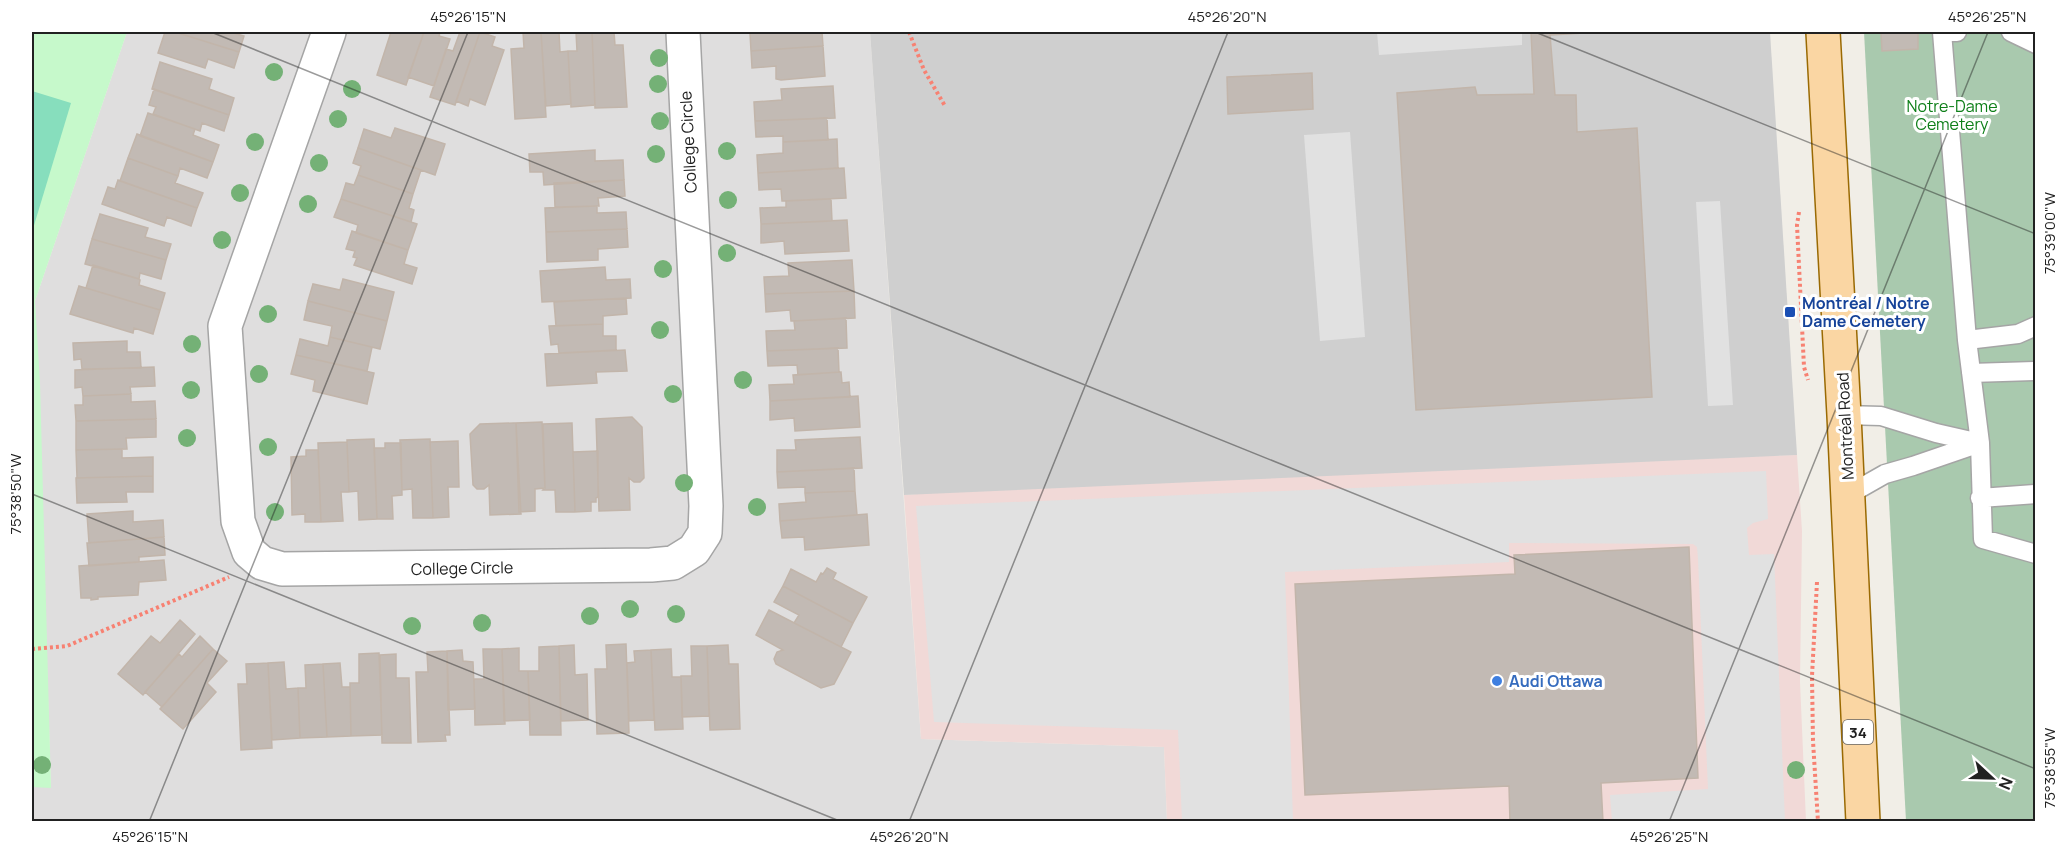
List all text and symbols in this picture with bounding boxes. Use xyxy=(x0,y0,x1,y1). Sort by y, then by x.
text: 45°26'15"N xyxy=(430,6,506,27)
text: 45°26'20"N xyxy=(1187,6,1267,27)
text: 45°26'25"N xyxy=(1948,6,2026,27)
street label: College Circle xyxy=(674,90,702,194)
park label: Notre-Dame Cemetery xyxy=(1906,95,1998,135)
text: 75°39'00"W xyxy=(2039,192,2060,274)
place label: Montréal / Notre Dame Cemetery xyxy=(1802,292,1930,332)
marker: Montréal / Notre Dame Cemetery xyxy=(1783,305,1797,319)
street label: Montréal Road xyxy=(1831,372,1859,480)
text: 75°38'50"W xyxy=(5,454,26,534)
street label: College Circle xyxy=(411,556,513,580)
place label: Audi Ottawa xyxy=(1509,670,1603,692)
marker: Audi Ottawa xyxy=(1490,674,1504,688)
road number: 34 xyxy=(1843,720,1873,744)
text: 75°38'55"W xyxy=(2039,728,2060,808)
north arrow xyxy=(1962,748,2022,808)
text: N xyxy=(1994,774,2018,793)
text: 45°26'15"N xyxy=(112,826,188,847)
text: 45°26'20"N xyxy=(869,826,949,847)
text: 45°26'25"N xyxy=(1630,826,1708,847)

